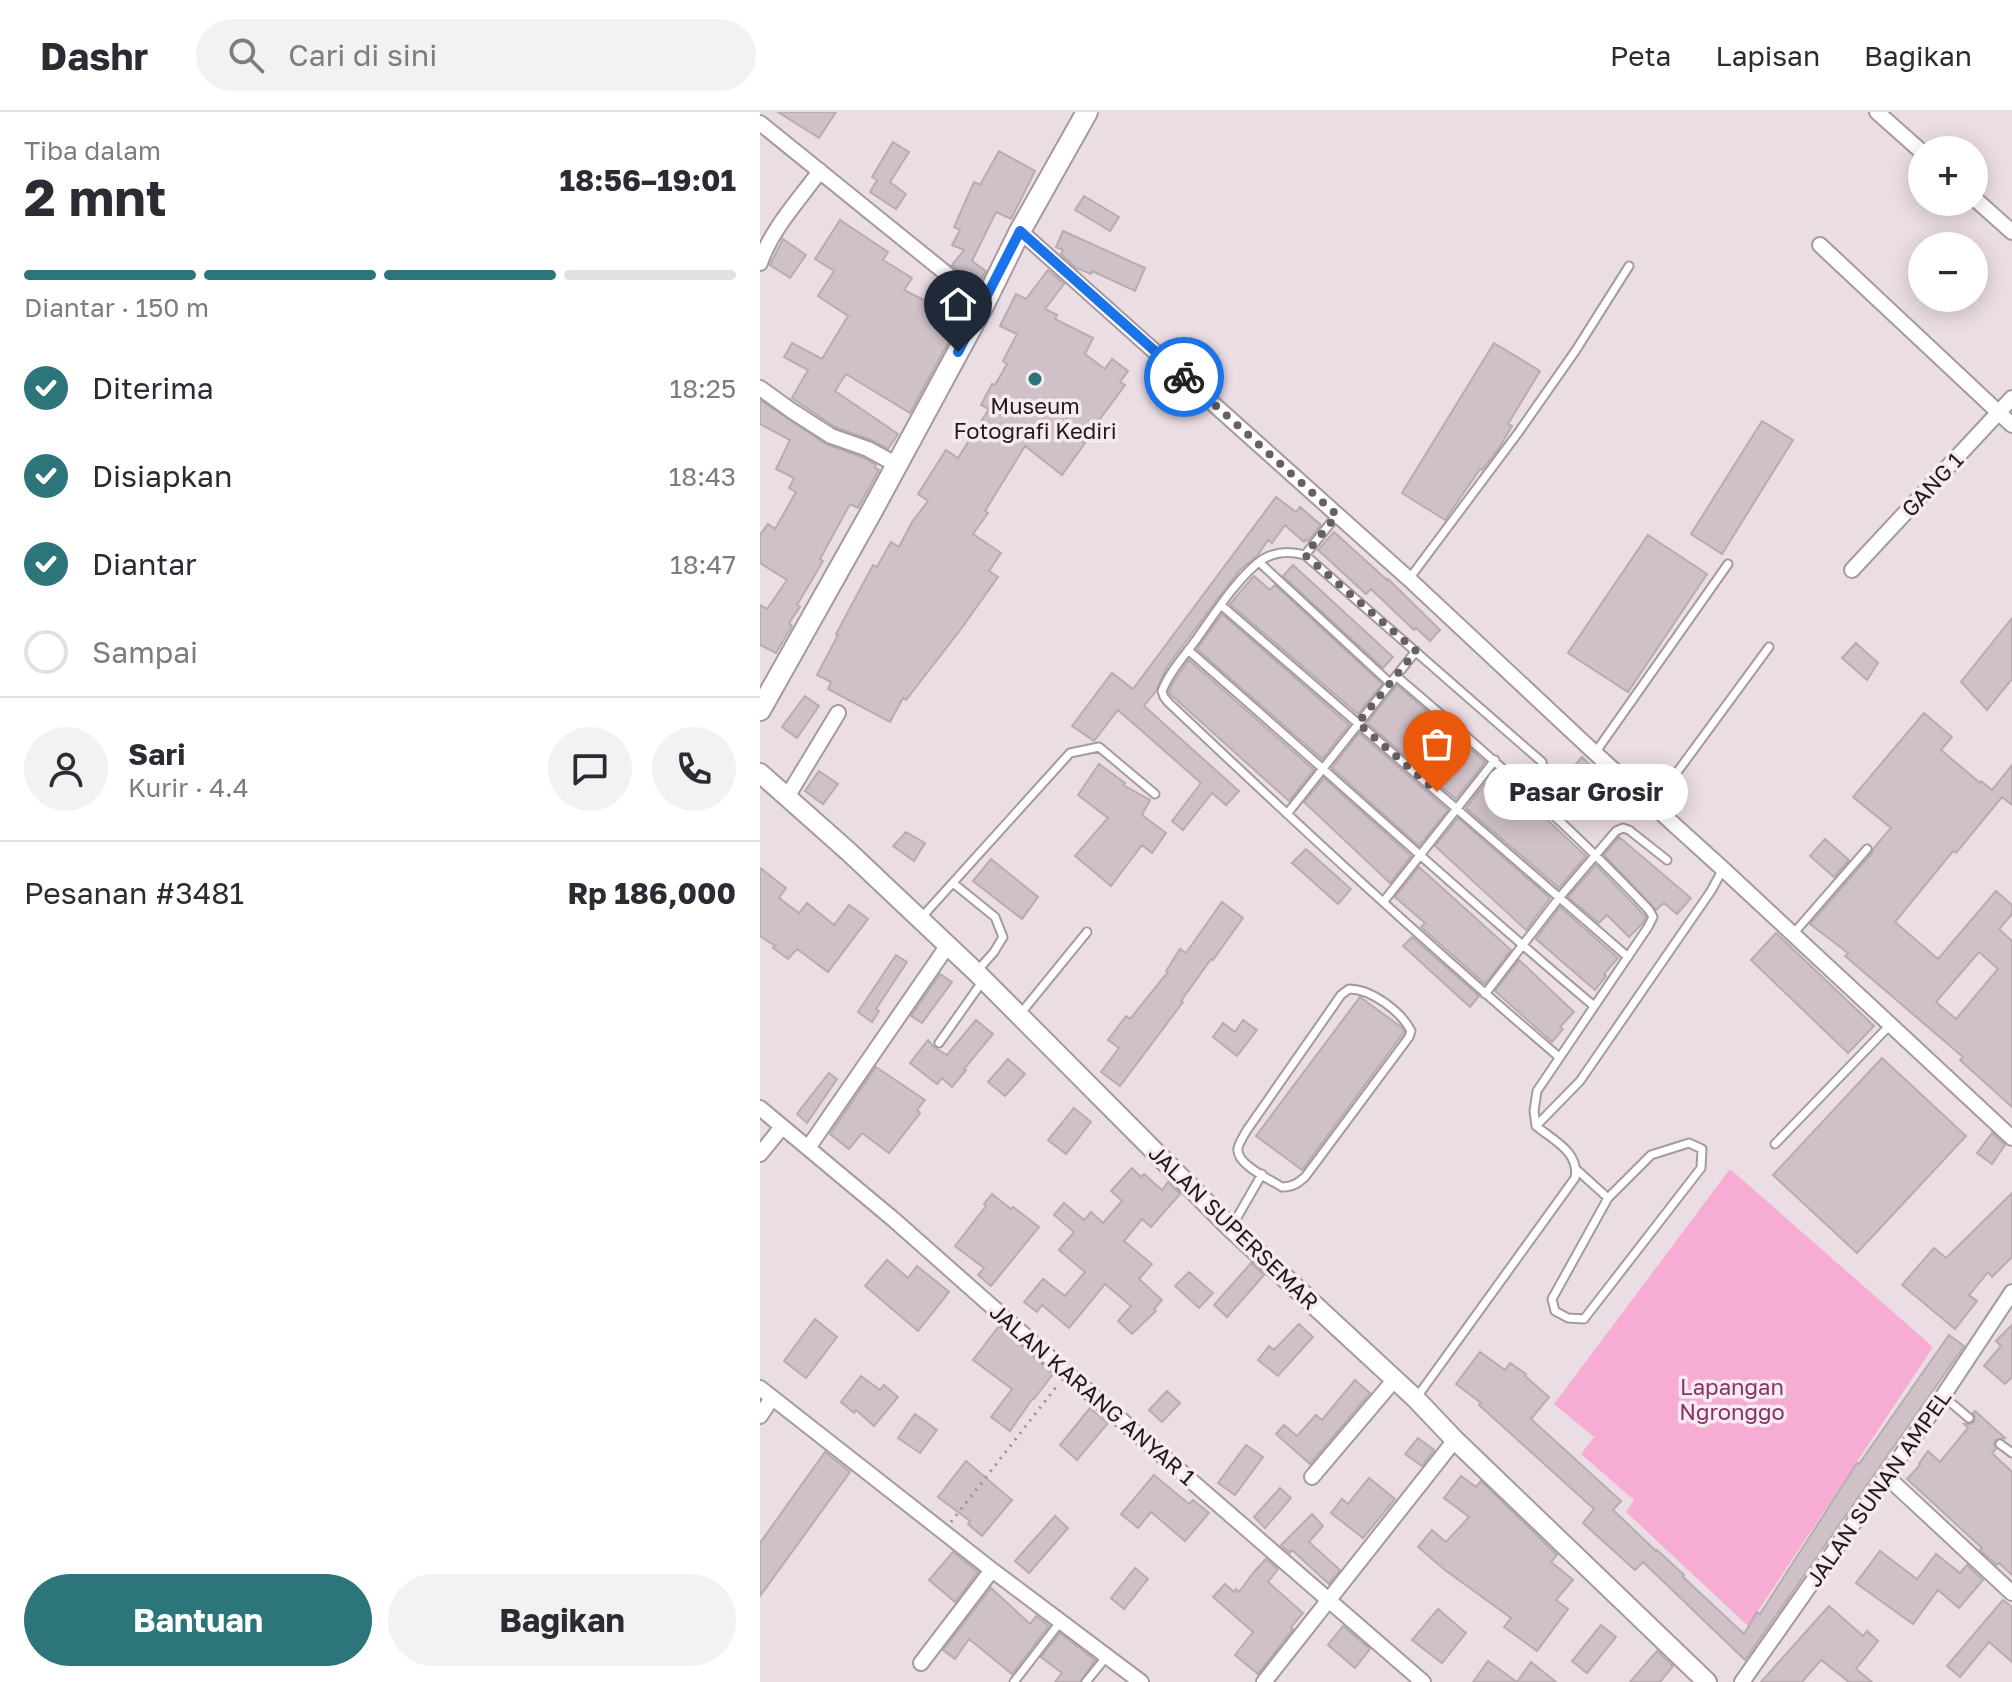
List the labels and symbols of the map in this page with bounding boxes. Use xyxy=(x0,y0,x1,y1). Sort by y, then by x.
pin xyxy=(924,270,992,352)
courier xyxy=(1144,337,1224,417)
marker: Museum Fotografi Kediri xyxy=(1026,370,1044,388)
place label: Museum Fotografi Kediri xyxy=(953,392,1117,444)
street label: GANG 1 xyxy=(1895,446,1969,522)
pin xyxy=(1403,710,1471,792)
callout: Pasar Grosir xyxy=(1485,764,1689,820)
street label: JALAN SUPERSEMAR xyxy=(1144,1139,1324,1315)
street label: JALAN KARANG ANYAR 1 xyxy=(985,1297,1202,1491)
park label: Lapangan Ngronggo xyxy=(1679,1373,1785,1425)
street label: JALAN SUNAN AMPEL xyxy=(1800,1384,1957,1592)

